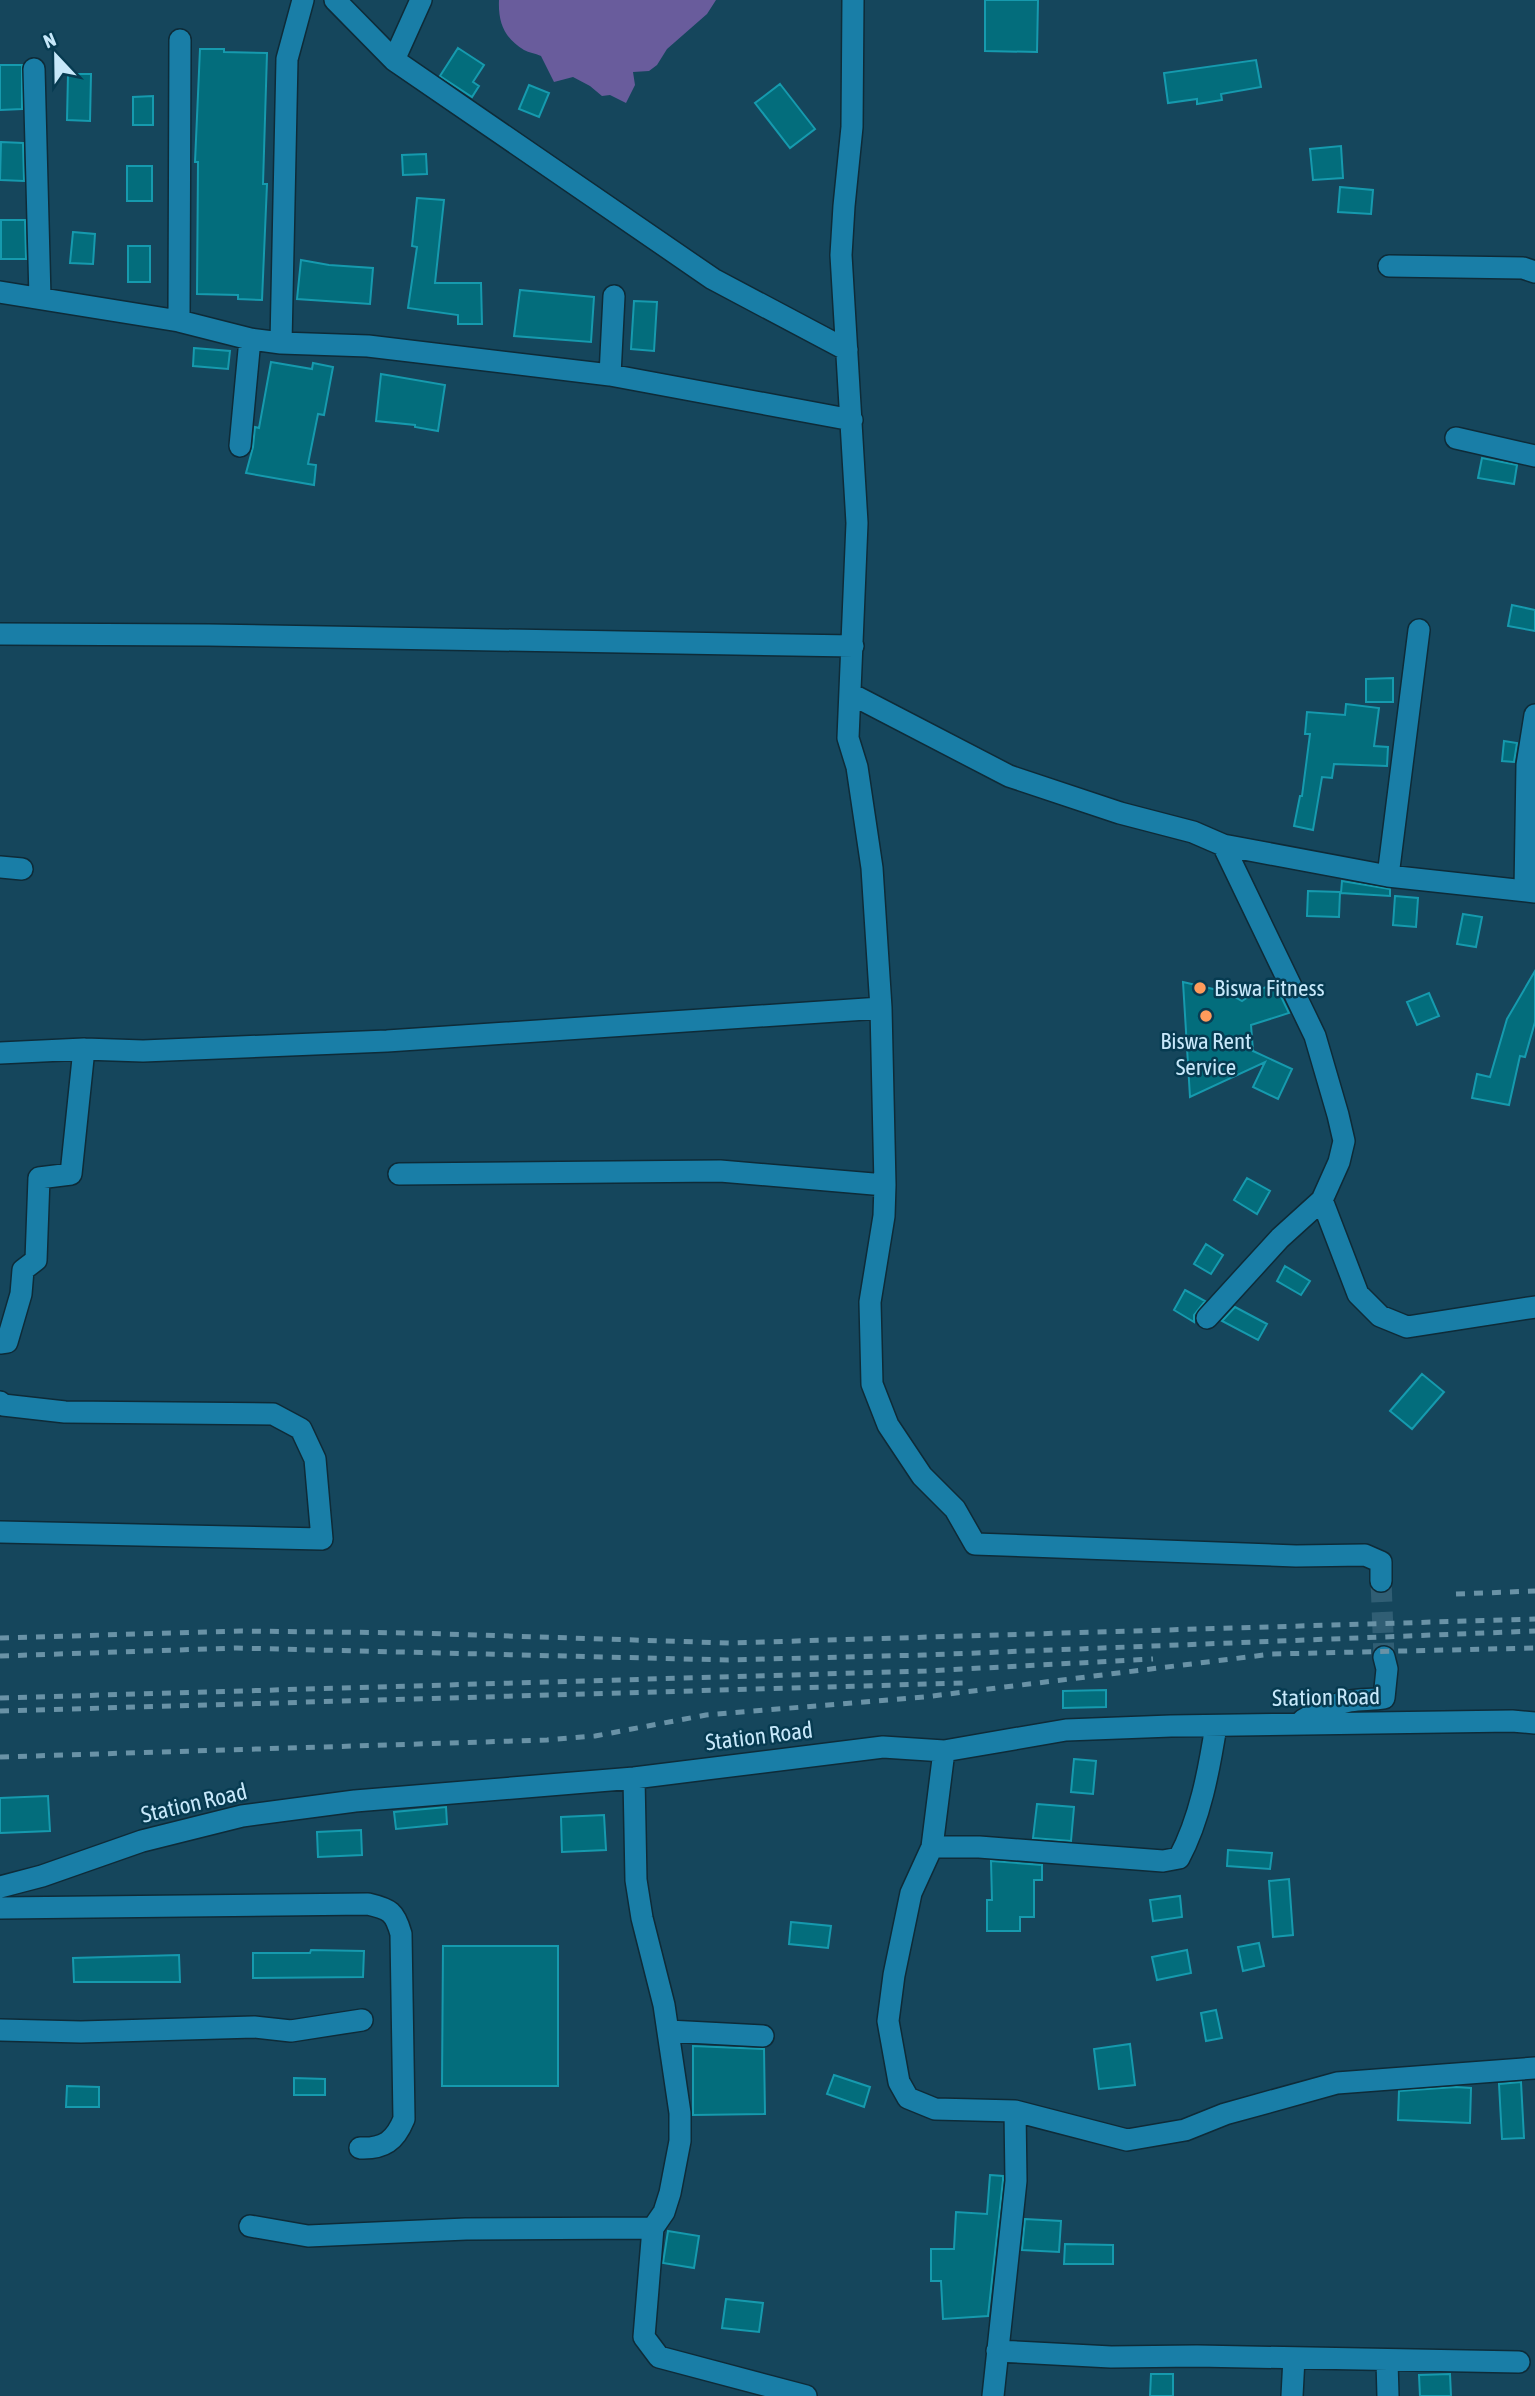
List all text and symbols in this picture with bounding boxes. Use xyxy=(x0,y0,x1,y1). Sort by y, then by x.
north arrow xyxy=(21,21,91,91)
text: N xyxy=(40,28,59,53)
place label: Biswa Fitness xyxy=(1214,975,1325,1001)
marker: Biswa Fitness xyxy=(1192,980,1208,996)
marker: Biswa Rent Service xyxy=(1198,1008,1214,1024)
place label: Biswa Rent Service xyxy=(1160,1028,1252,1080)
street label: Station Road xyxy=(1272,1683,1380,1711)
street label: Station Road xyxy=(704,1717,814,1755)
street label: Station Road xyxy=(138,1778,250,1828)

